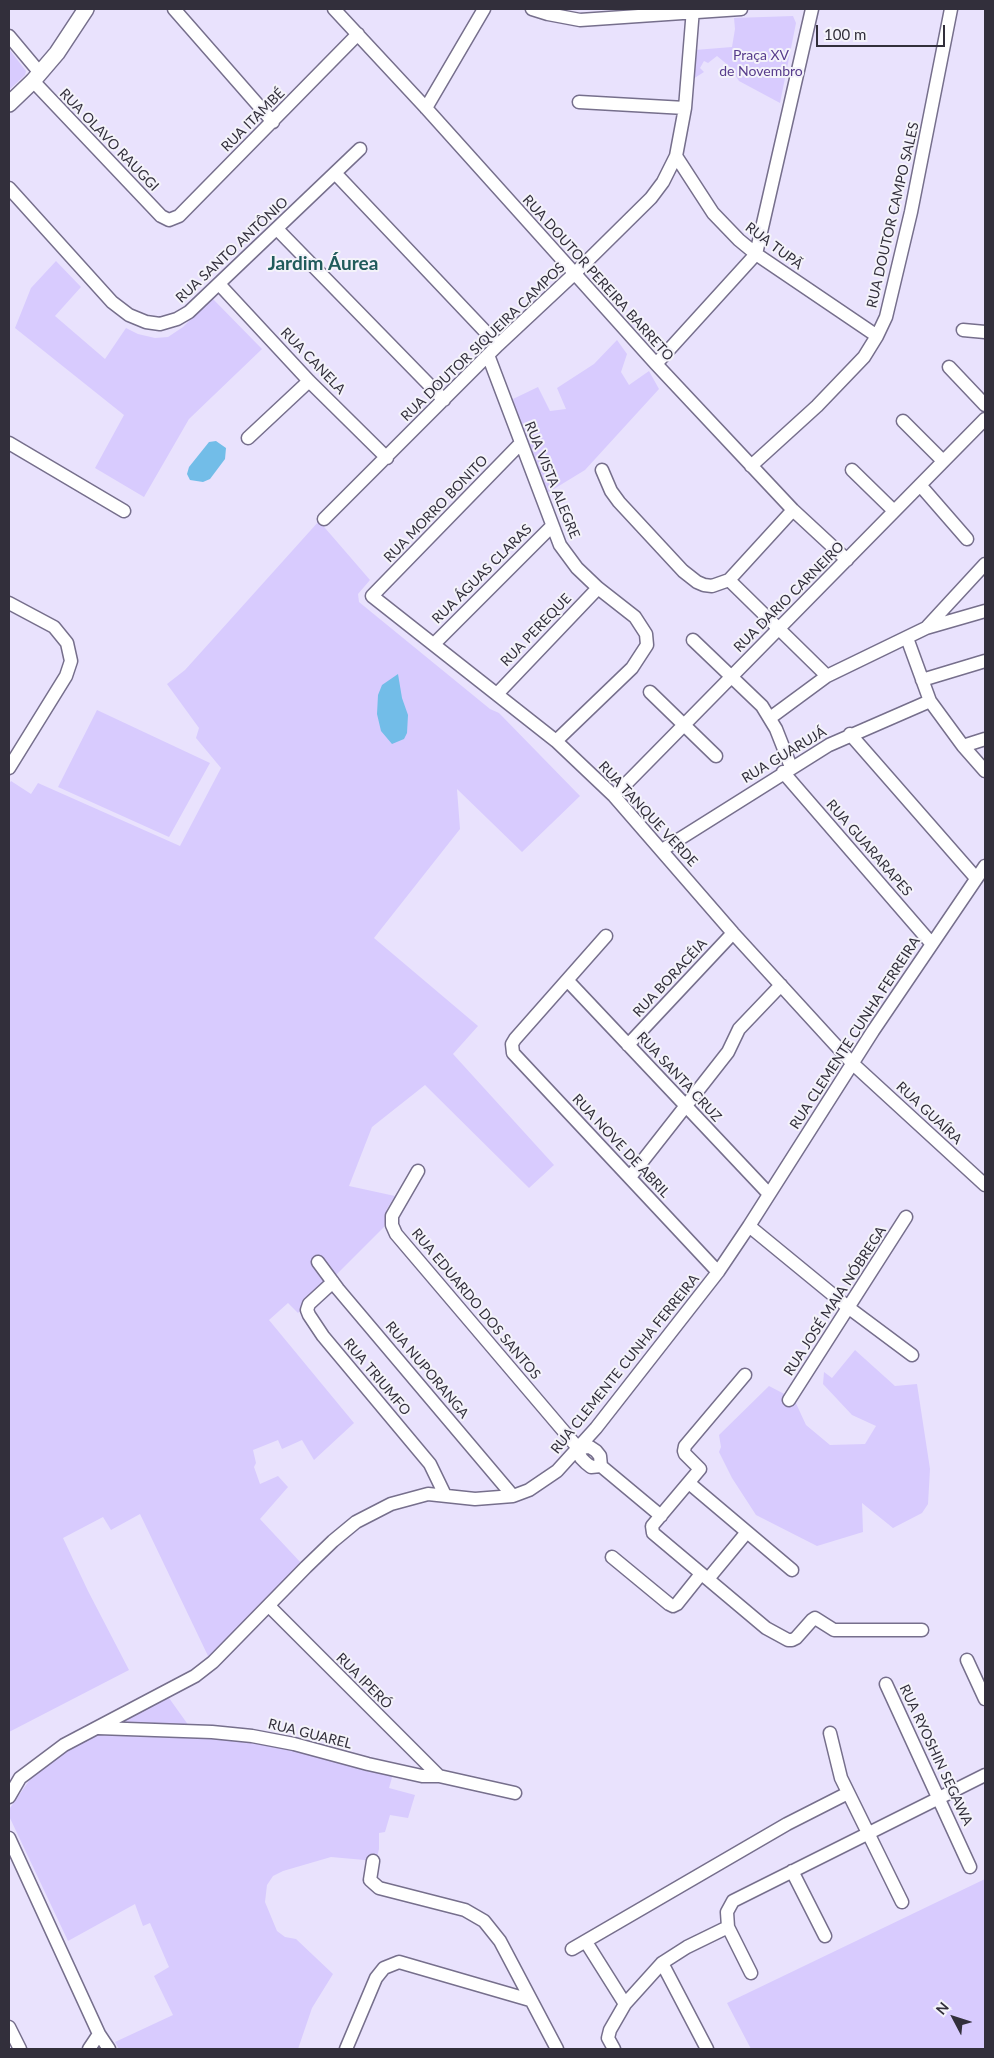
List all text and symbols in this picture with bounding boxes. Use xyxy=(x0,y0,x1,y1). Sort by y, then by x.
scale bar xyxy=(819,15,948,47)
text: 100 m xyxy=(824,25,866,43)
park label: Praça XV de Novembro xyxy=(719,47,803,80)
street label: RUA OLAVO RAUGGI xyxy=(56,85,162,195)
street label: RUA ITAMBÉ xyxy=(218,85,288,155)
street label: RUA DOUTOR CAMPO SALES xyxy=(863,120,923,310)
street label: RUA DOUTOR PEREIRA BARRETO xyxy=(519,192,677,364)
street label: RUA SANTO ANTÔNIO xyxy=(173,194,291,306)
street label: RUA TUPÃ xyxy=(742,219,806,273)
district label: Jardim Áurea xyxy=(268,253,378,275)
street label: RUA DOUTOR SIQUEIRA CAMPOS xyxy=(398,259,568,425)
street label: RUA CANELA xyxy=(277,324,349,398)
street label: RUA VISTA ALEGRE xyxy=(521,419,583,541)
street label: RUA MORRO BONITO xyxy=(381,452,491,566)
street label: RUA ÁGUAS CLARAS xyxy=(429,521,535,627)
street label: RUA DARIO CARNEIRO xyxy=(730,538,848,656)
street label: RUA PEREQUE xyxy=(497,590,575,670)
street label: RUA GUARUJÁ xyxy=(739,723,829,787)
street label: RUA TANQUE VERDE xyxy=(595,758,701,870)
street label: RUA GUARARAPES xyxy=(823,796,915,900)
street label: RUA CLEMENTE CUNHA FERREIRA xyxy=(786,934,924,1132)
street label: RUA BORACÉIA xyxy=(629,935,711,1021)
street label: RUA SANTA CRUZ xyxy=(633,1029,725,1125)
street label: RUA GUAÍRA xyxy=(893,1078,965,1148)
street label: RUA NOVE DE ABRIL xyxy=(569,1091,673,1201)
street label: RUA JOSÉ MAIA NÓBREGA xyxy=(780,1223,890,1379)
street label: RUA EDUARDO DOS SANTOS xyxy=(408,1225,544,1383)
street label: RUA CLEMENTE CUNHA FERREIRA xyxy=(547,1271,703,1457)
street label: RUA NUPORANGA xyxy=(382,1318,472,1422)
street label: RUA TRIUMFO xyxy=(340,1335,414,1419)
street label: RUA IPERÓ xyxy=(333,1650,395,1712)
street label: RUA RYOSHIN SEGAWA xyxy=(896,1682,976,1828)
street label: RUA GUAREL xyxy=(266,1715,354,1753)
north arrow xyxy=(929,1993,979,2043)
text: N xyxy=(932,1998,952,2018)

